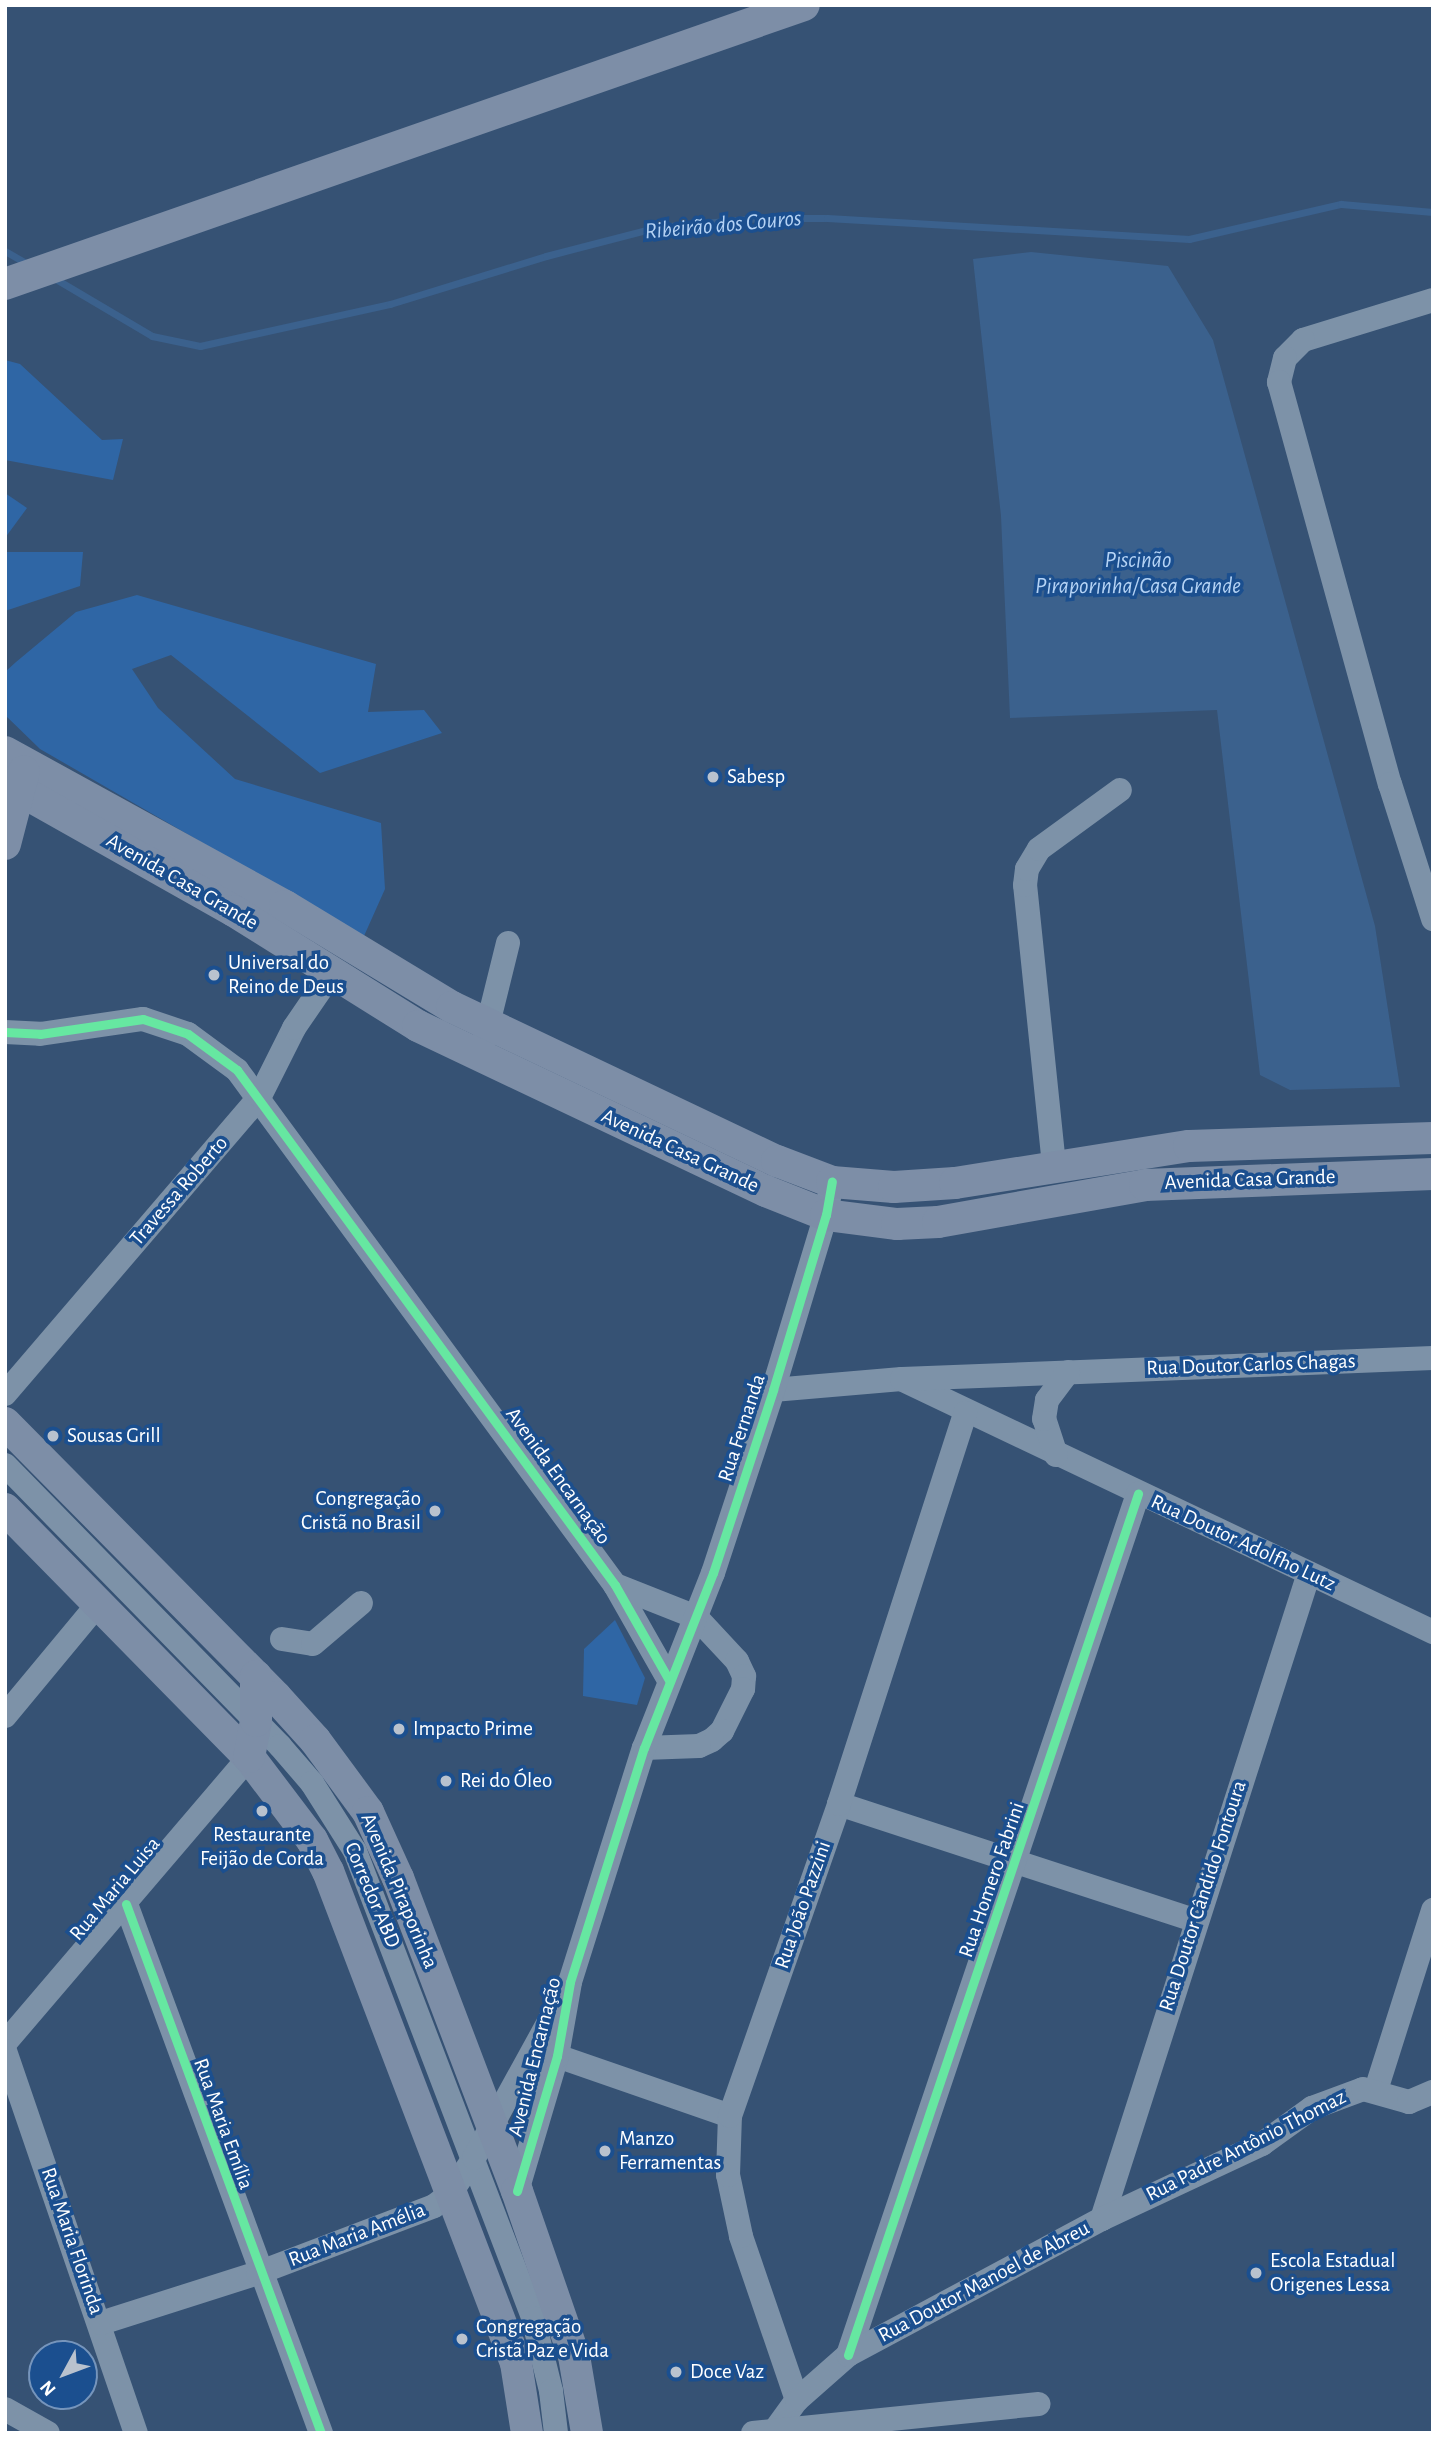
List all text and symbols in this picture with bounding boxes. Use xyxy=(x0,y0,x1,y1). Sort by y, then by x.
water label: Ribeirão dos Couros xyxy=(644,205,802,247)
water label: Piscinão Piraporinha/Casa Grande xyxy=(1035,547,1241,601)
place label: Sabesp xyxy=(727,764,785,790)
marker: Sabesp xyxy=(705,769,721,785)
street label: Avenida Casa Grande xyxy=(102,828,262,936)
place label: Universal do Reino de Deus xyxy=(228,950,344,1000)
marker: Universal do Reino de Deus xyxy=(206,967,222,983)
street label: Avenida Casa Grande xyxy=(597,1103,763,1199)
street label: Travessa Roberto xyxy=(125,1131,233,1251)
street label: Avenida Casa Grande xyxy=(1164,1164,1336,1196)
street label: Rua Doutor Carlos Chagas xyxy=(1146,1349,1356,1381)
street label: Rua Fernanda xyxy=(713,1371,771,1485)
street label: Avenida Encarnação xyxy=(500,1403,616,1549)
place label: Sousas Grill xyxy=(67,1423,161,1449)
marker: Sousas Grill xyxy=(45,1428,61,1444)
place label: Congregação Cristã no Brasil xyxy=(301,1486,421,1536)
street label: Rua Doutor Adolfho Lutz xyxy=(1147,1489,1339,1597)
marker: Congregação Cristã no Brasil xyxy=(427,1503,443,1519)
place label: Impacto Prime xyxy=(413,1716,533,1742)
marker: Impacto Prime xyxy=(391,1721,407,1737)
place label: Rei do Óleo xyxy=(460,1768,552,1794)
marker: Rei do Óleo xyxy=(438,1773,454,1789)
street label: Rua Doutor Cândido Fontoura xyxy=(1154,1777,1252,2015)
street label: Rua Homero Fabrini xyxy=(954,1799,1030,1961)
marker: Restaurante Feijão de Corda xyxy=(254,1803,270,1819)
street label: Avenida Piraporinha xyxy=(355,1810,443,1972)
place label: Restaurante Feijão de Corda xyxy=(200,1822,324,1872)
street label: Rua Maria Luisa xyxy=(64,1832,166,1946)
street label: Rua João Pazzini xyxy=(769,1838,837,1972)
street label: Corredor ABD xyxy=(339,1839,405,1951)
street label: Avenida Encarnação xyxy=(503,1975,567,2139)
street label: Rua Maria Emília xyxy=(188,2055,258,2193)
street label: Rua Padre Antônio Thomaz xyxy=(1142,2085,1350,2207)
place label: Manzo Ferramentas xyxy=(619,2126,721,2176)
marker: Manzo Ferramentas xyxy=(597,2143,613,2159)
street label: Rua Maria Florinda xyxy=(35,2164,109,2318)
street label: Rua Maria Amélia xyxy=(285,2197,429,2273)
street label: Rua Doutor Manoel de Abreu xyxy=(874,2216,1094,2348)
place label: Escola Estadual Origenes Lessa xyxy=(1270,2248,1395,2298)
marker: Escola Estadual Origenes Lessa xyxy=(1248,2265,1264,2281)
place label: Congregação Cristã Paz e Vida xyxy=(476,2314,609,2364)
marker: Congregação Cristã Paz e Vida xyxy=(454,2331,470,2347)
north arrow xyxy=(28,2340,98,2410)
place label: Doce Vaz xyxy=(690,2359,764,2385)
marker: Doce Vaz xyxy=(668,2364,684,2380)
text: N xyxy=(37,2377,60,2399)

